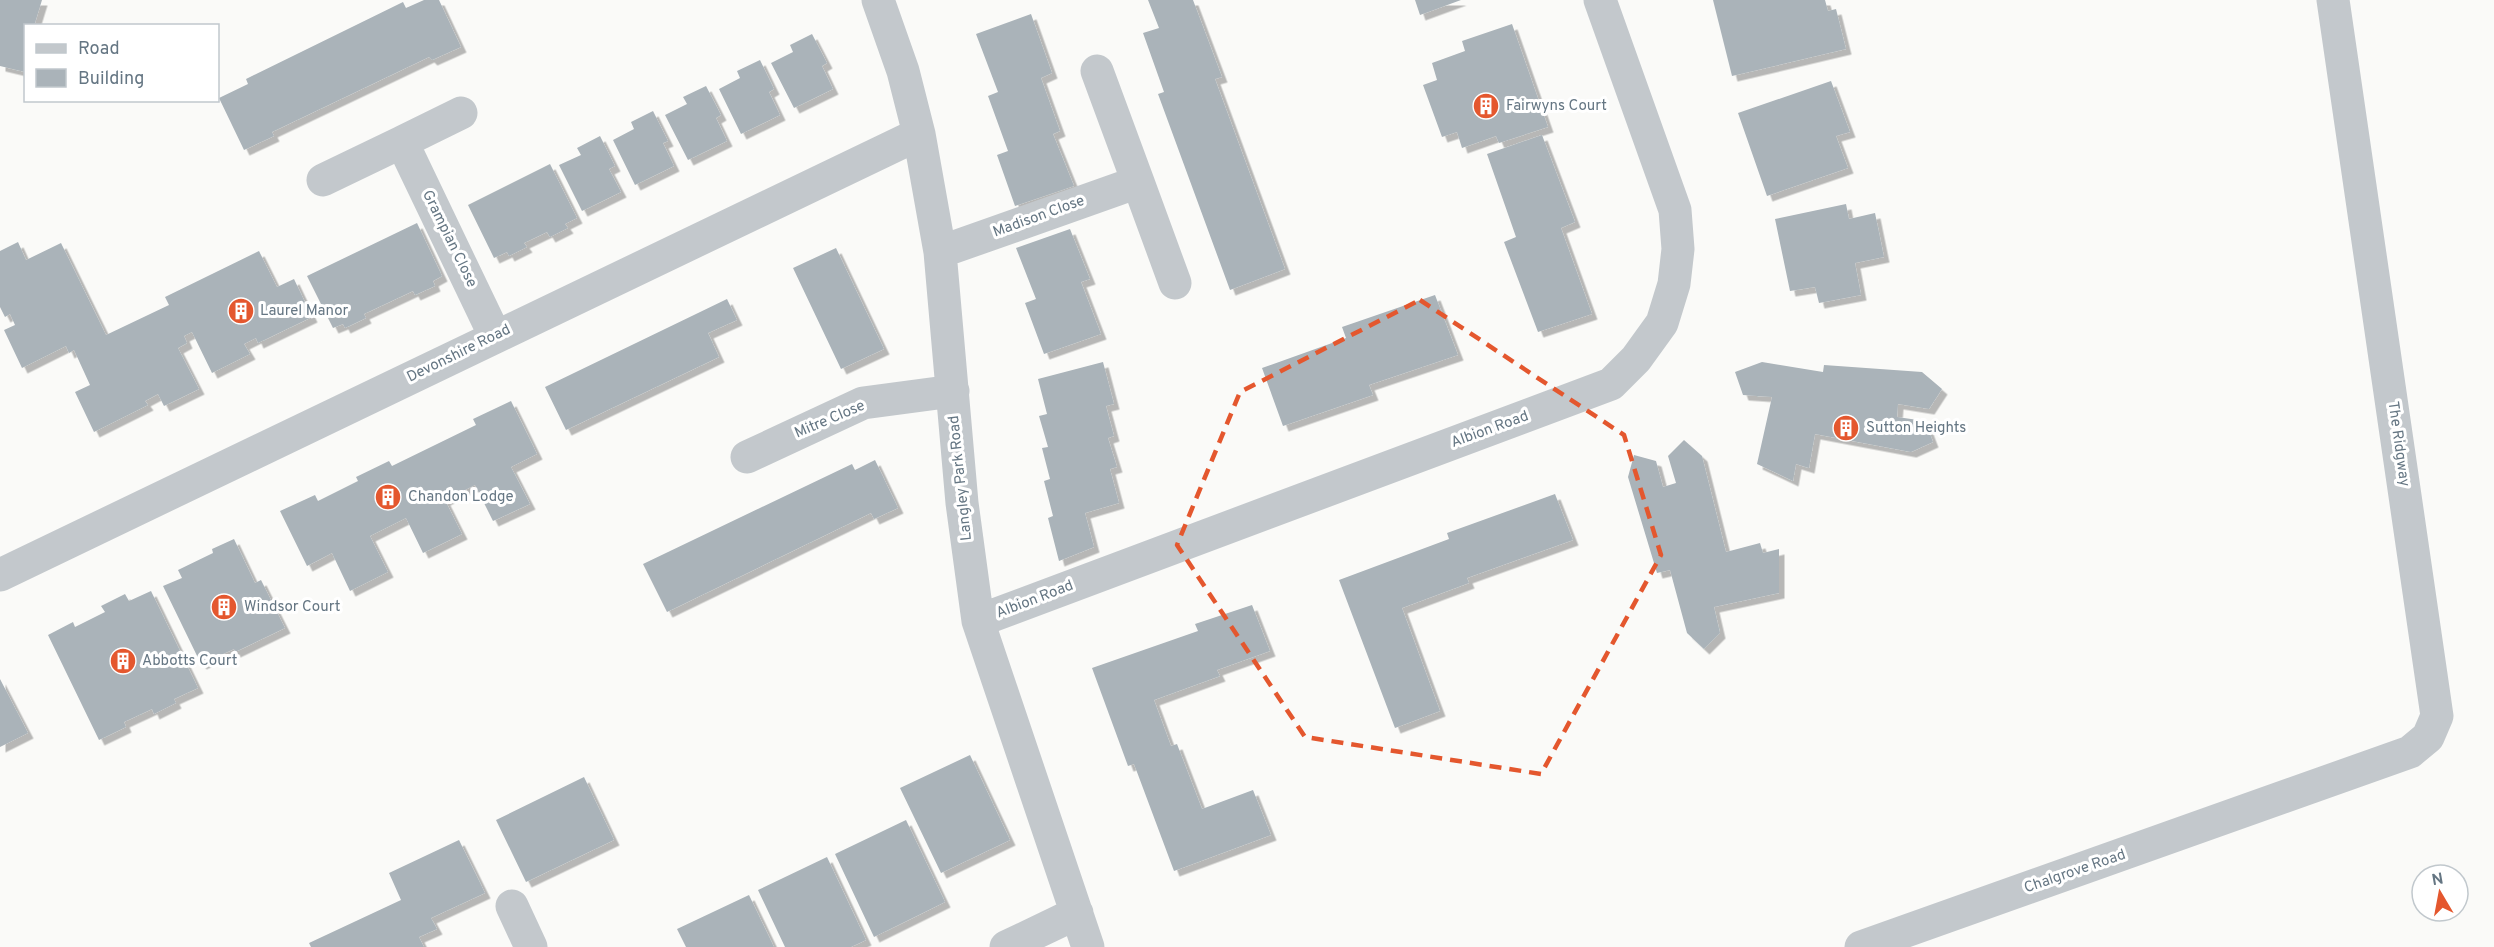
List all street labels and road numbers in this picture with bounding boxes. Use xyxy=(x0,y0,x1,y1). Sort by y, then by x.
street label: Grampian Close xyxy=(417,187,481,291)
street label: Madison Close xyxy=(991,192,1087,242)
street label: Devonshire Road xyxy=(404,321,514,387)
street label: Mitre Close xyxy=(792,397,868,443)
street label: The Ridgway xyxy=(2383,400,2413,488)
street label: Albion Road xyxy=(1449,407,1531,453)
street label: Langley Park Road xyxy=(945,414,977,542)
street label: Albion Road xyxy=(994,577,1076,623)
street label: Chalgrove Road xyxy=(2022,846,2128,898)

